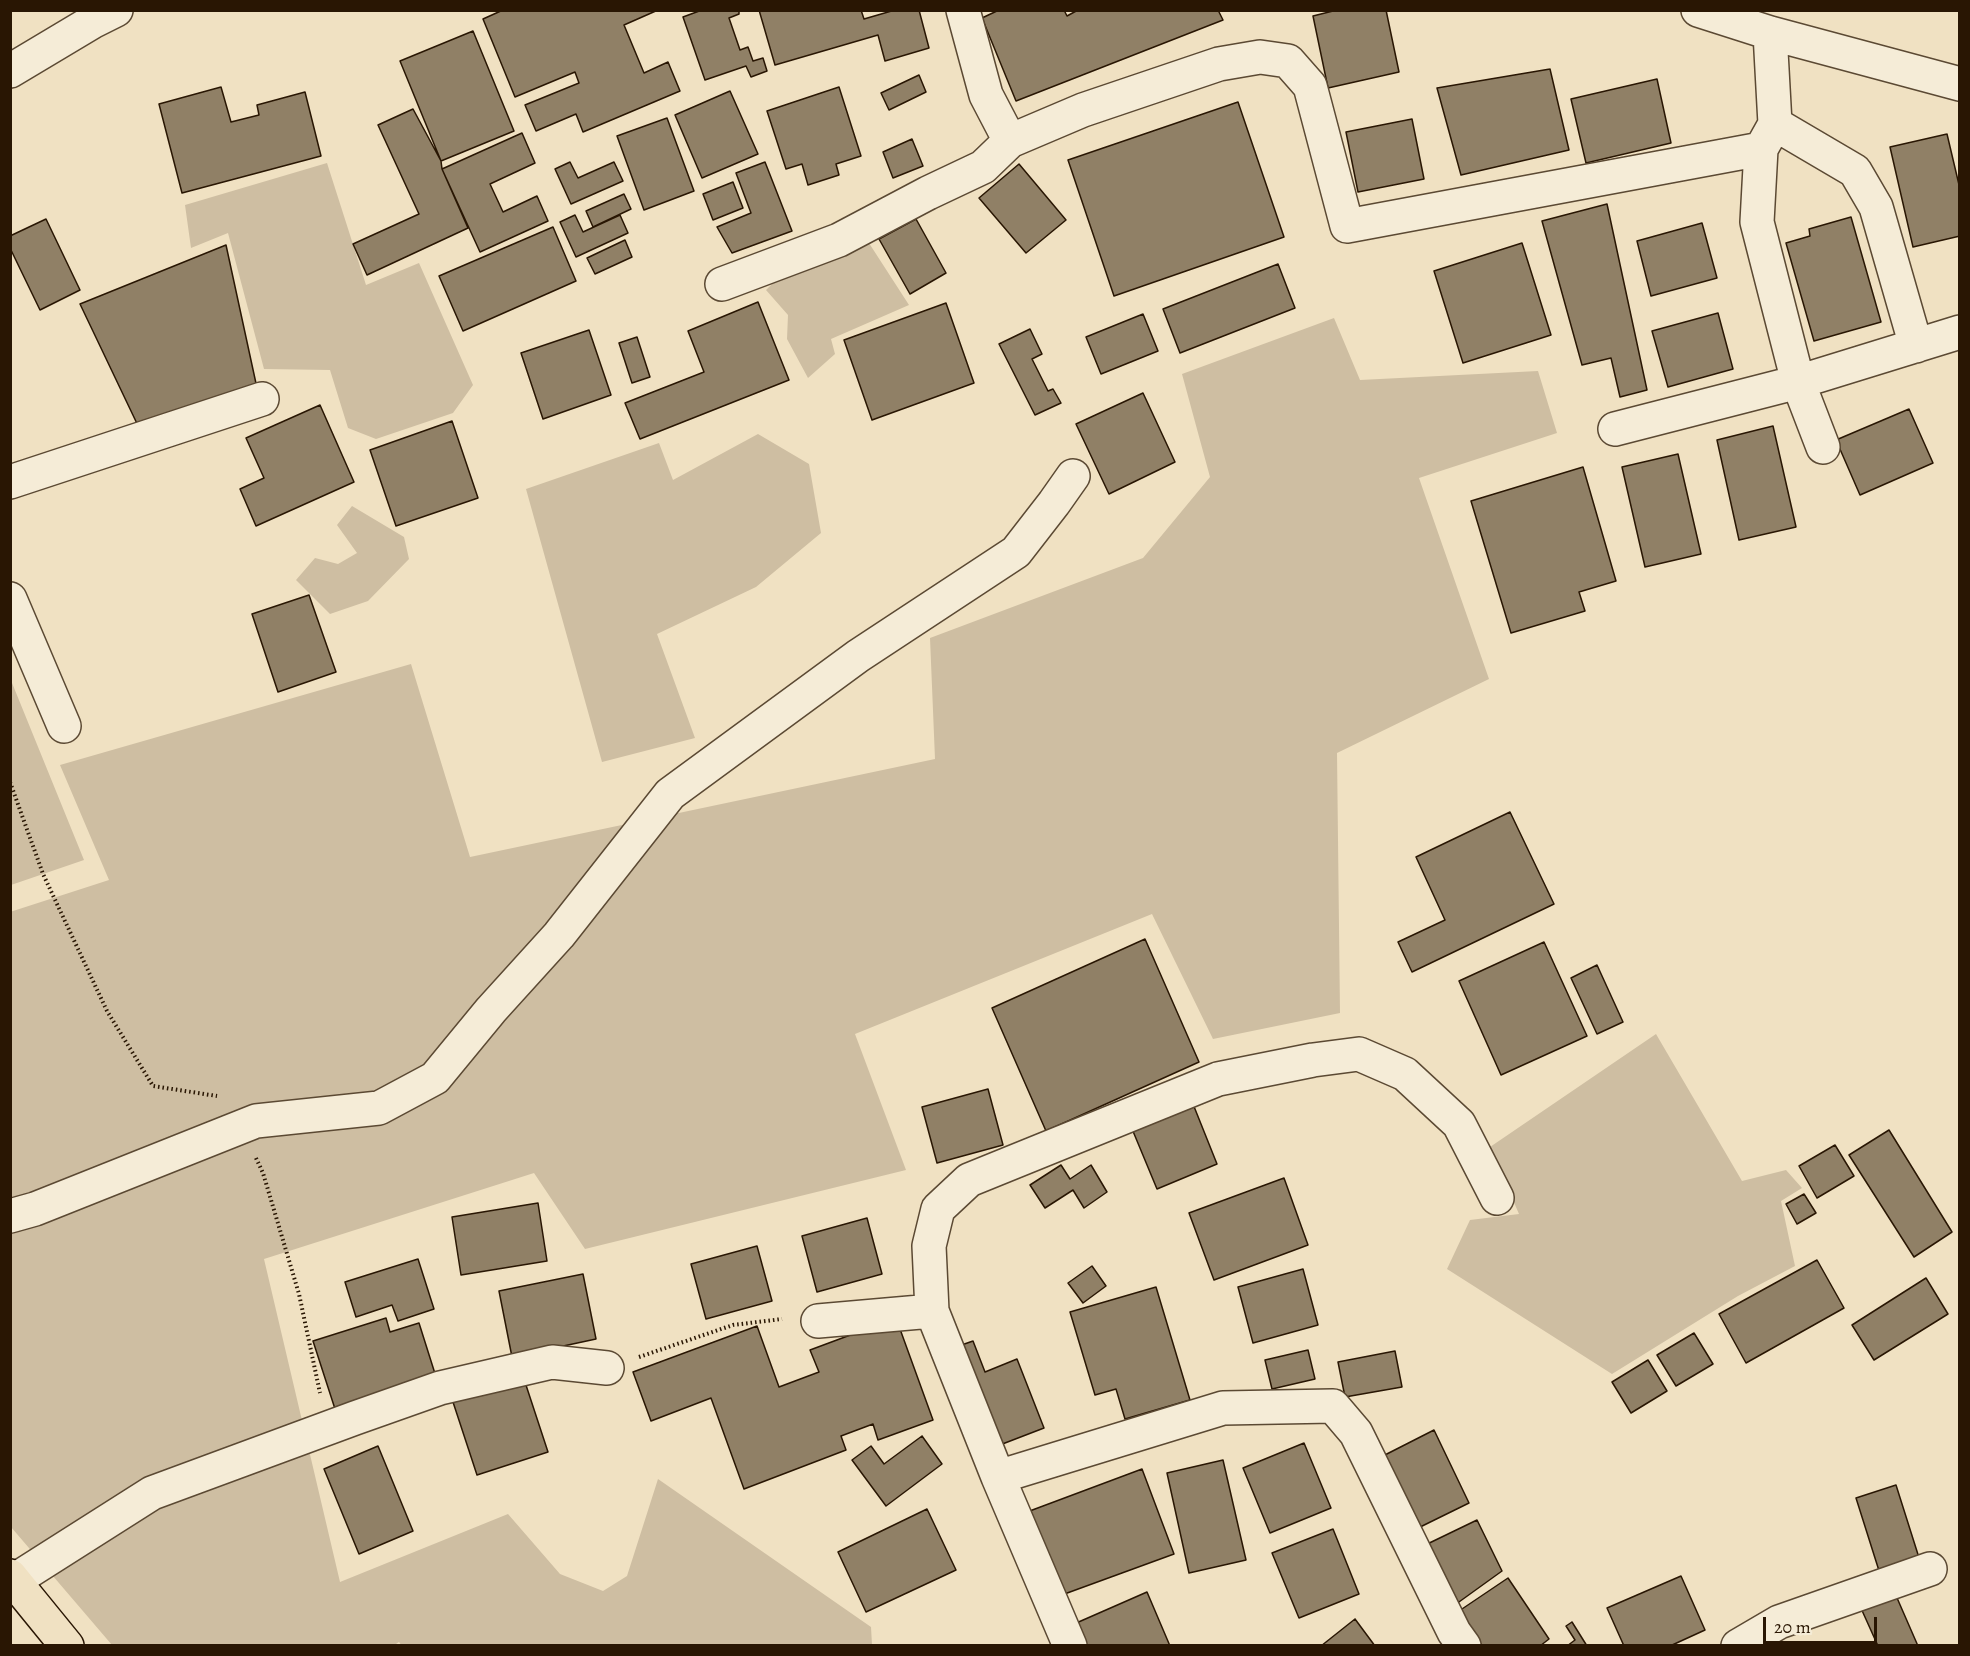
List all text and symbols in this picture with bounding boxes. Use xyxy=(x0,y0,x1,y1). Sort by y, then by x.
scale bar xyxy=(1766,1605,1880,1643)
text: 20 m xyxy=(1774,1615,1811,1639)

